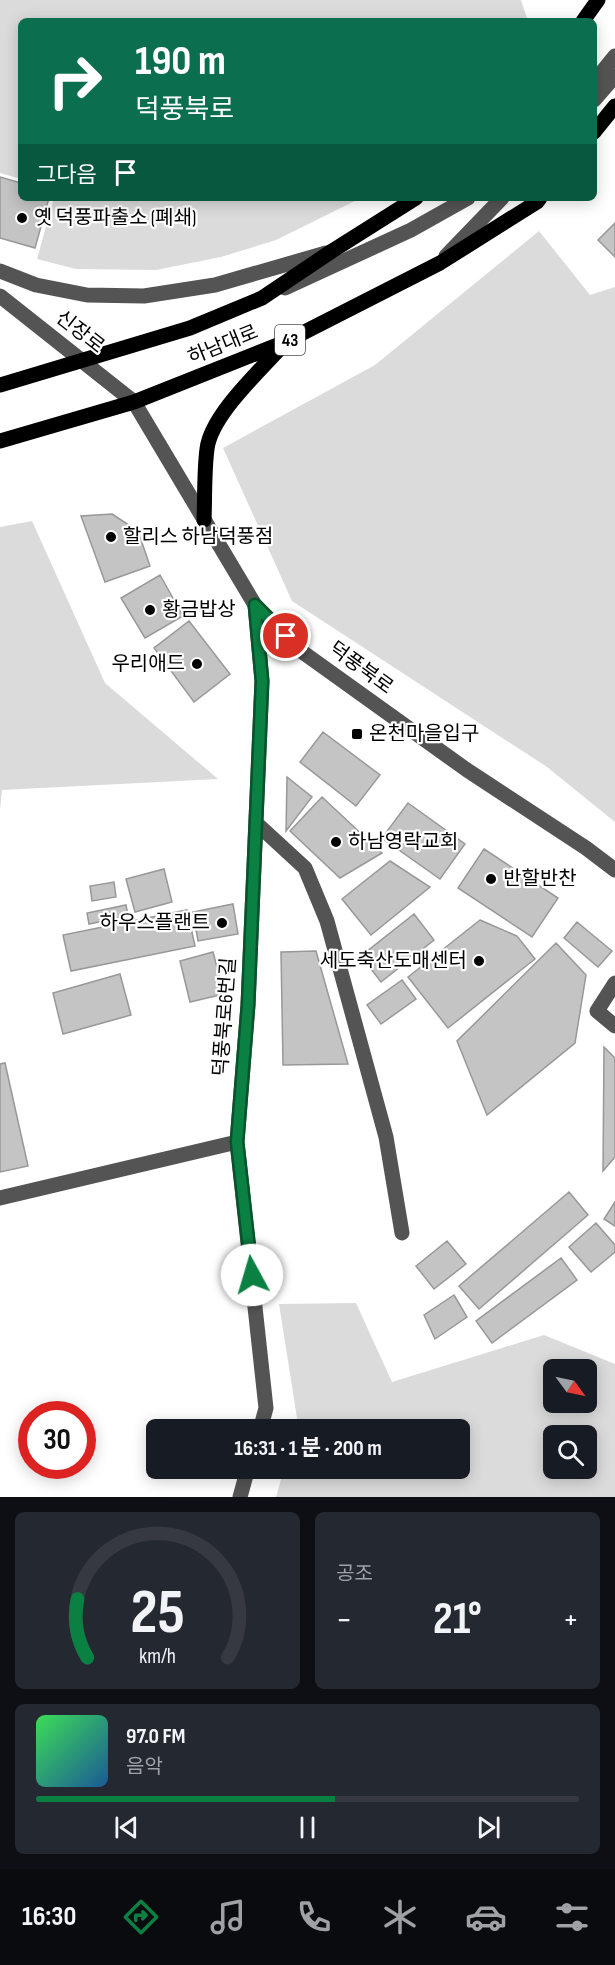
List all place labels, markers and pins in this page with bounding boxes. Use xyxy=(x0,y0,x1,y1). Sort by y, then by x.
place label: 옛 덕풍파출소 (폐쇄) xyxy=(34,206,196,230)
marker: 옛 덕풍파출소 (폐쇄) xyxy=(15,211,29,225)
place label: 할리스 하남덕풍점 xyxy=(123,525,273,549)
marker: 할리스 하남덕풍점 xyxy=(104,530,118,544)
place label: 황금밥상 xyxy=(162,598,236,622)
marker: 황금밥상 xyxy=(143,603,157,617)
pin xyxy=(260,610,311,661)
place label: 우리애드 xyxy=(111,652,185,676)
marker: 우리애드 xyxy=(190,657,204,671)
place label: 온천마을입구 xyxy=(369,722,479,746)
marker: 온천마을입구 xyxy=(350,727,364,741)
place label: 하남영락교회 xyxy=(348,830,458,854)
marker: 하남영락교회 xyxy=(329,835,343,849)
place label: 반할반찬 xyxy=(503,867,577,891)
marker: 반할반찬 xyxy=(484,872,498,886)
place label: 하우스플랜트 xyxy=(100,911,210,935)
marker: 하우스플랜트 xyxy=(215,916,229,930)
place label: 세도축산도매센터 xyxy=(320,949,467,973)
marker: 세도축산도매센터 xyxy=(472,954,486,968)

